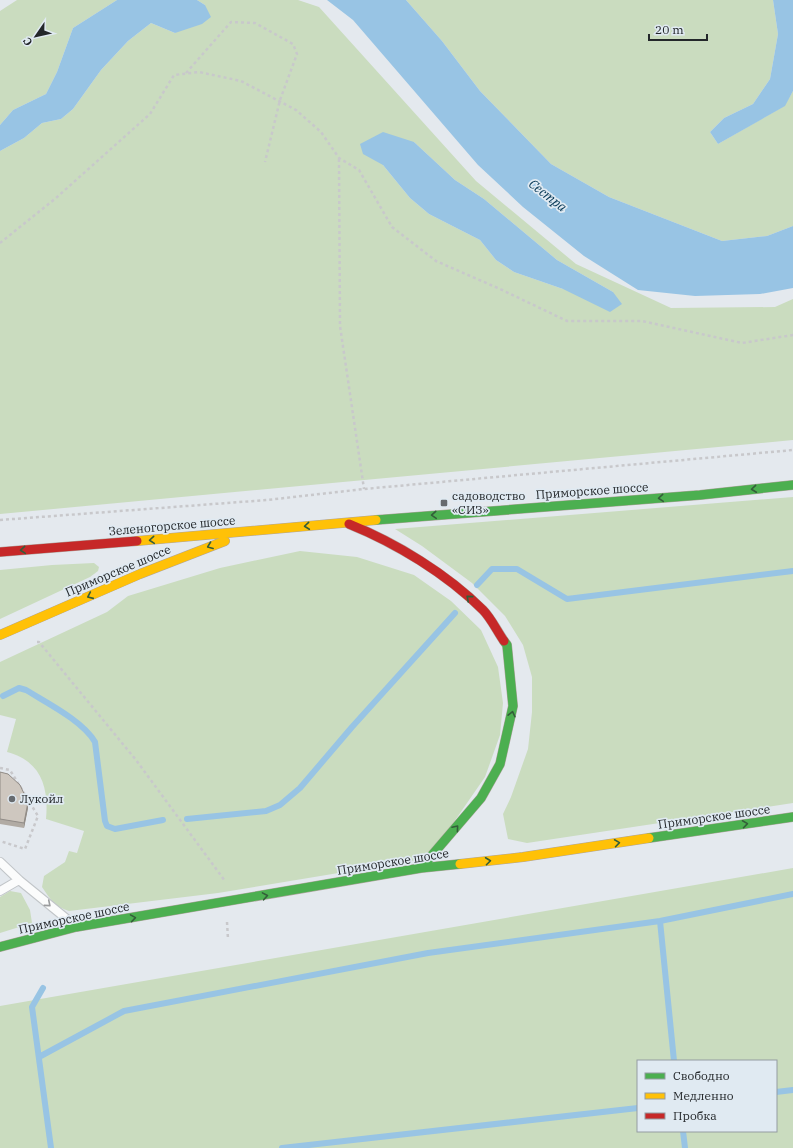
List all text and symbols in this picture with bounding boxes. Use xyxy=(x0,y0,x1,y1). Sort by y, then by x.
north arrow xyxy=(16,16,56,56)
scale bar xyxy=(649,16,707,42)
text: 20 m xyxy=(655,22,684,37)
text: С xyxy=(20,35,36,49)
water label: Сестра xyxy=(525,175,570,216)
street label: Приморское шоссе xyxy=(535,479,649,502)
one-way arrow xyxy=(751,485,757,494)
place label: садоводство «СИЗ» xyxy=(452,488,526,517)
one-way arrow xyxy=(658,493,664,502)
marker: садоводство «СИЗ» xyxy=(439,498,449,508)
one-way arrow xyxy=(431,511,437,520)
street label: Зеленогорское шоссе xyxy=(108,512,236,539)
one-way arrow xyxy=(303,522,310,531)
one-way arrow xyxy=(149,535,155,544)
street label: Приморское шоссе xyxy=(63,542,173,600)
one-way arrow xyxy=(207,542,214,550)
one-way arrow xyxy=(20,546,26,555)
one-way arrow xyxy=(87,591,94,599)
one-way arrow xyxy=(466,595,474,602)
one-way arrow xyxy=(507,711,515,717)
place label: Лукойл xyxy=(20,791,63,806)
marker: Лукойл xyxy=(7,794,17,804)
street label: Приморское шоссе xyxy=(657,801,771,832)
one-way arrow xyxy=(742,820,748,829)
one-way arrow xyxy=(451,825,458,833)
one-way arrow xyxy=(614,839,620,848)
street label: Приморское шоссе xyxy=(336,845,450,878)
one-way arrow xyxy=(485,856,491,865)
one-way arrow xyxy=(262,892,268,901)
street label: Приморское шоссе xyxy=(17,898,131,937)
one-way arrow xyxy=(43,899,50,906)
one-way arrow xyxy=(130,914,137,923)
legend xyxy=(637,1060,777,1132)
text: Свободно xyxy=(673,1068,730,1083)
text: Медленно xyxy=(673,1088,734,1103)
text: Пробка xyxy=(673,1108,717,1123)

